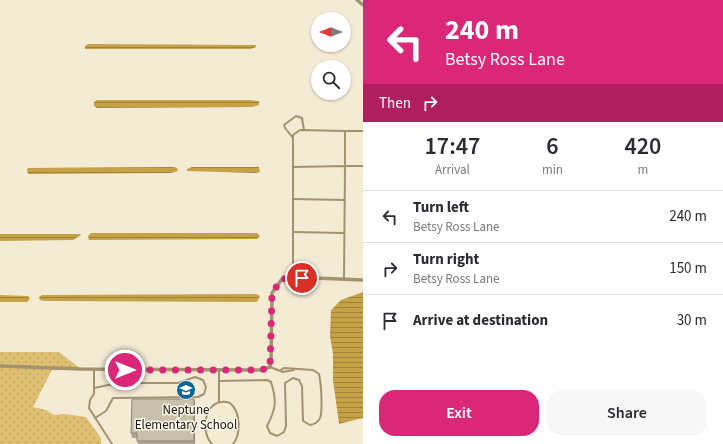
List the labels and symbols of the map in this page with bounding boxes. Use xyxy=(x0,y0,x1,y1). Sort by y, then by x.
north arrow xyxy=(311,12,351,52)
pin xyxy=(285,261,319,295)
position arrow xyxy=(104,349,146,391)
school or university icon: Neptune Elementary School xyxy=(175,379,197,401)
place label: Neptune Elementary School xyxy=(135,401,237,434)

